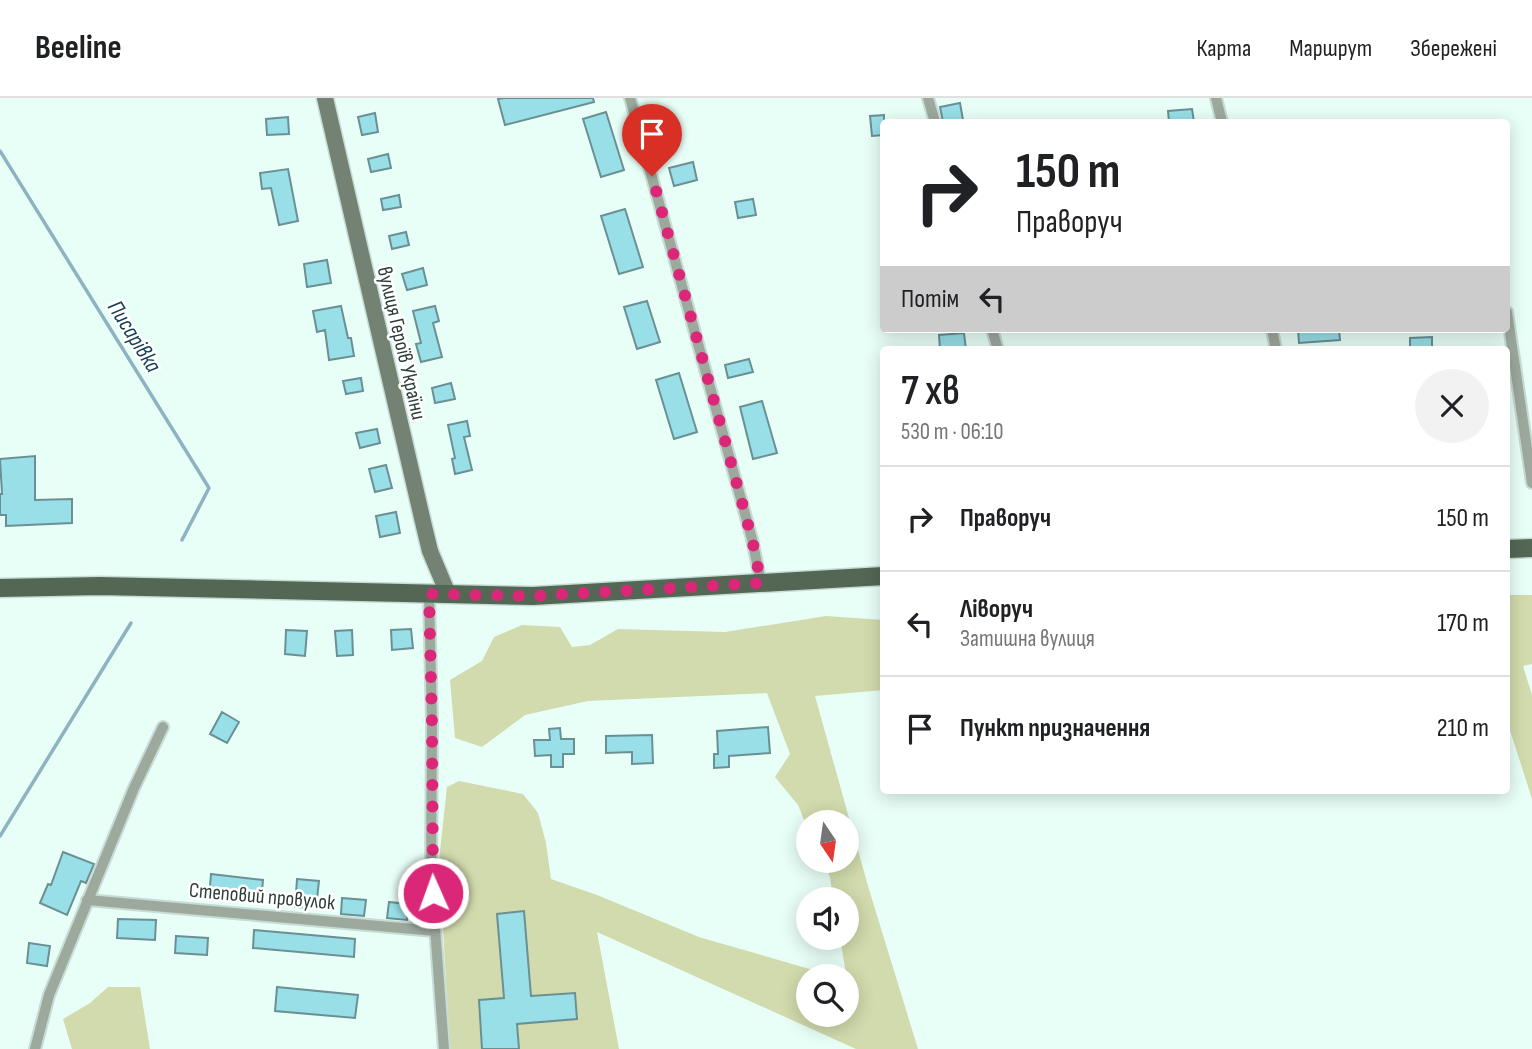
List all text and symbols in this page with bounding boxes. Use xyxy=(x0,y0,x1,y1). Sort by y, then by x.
text: Beeline xyxy=(35,28,122,68)
text: Карта xyxy=(1197,34,1251,63)
text: Маршрут xyxy=(1289,34,1372,63)
text: Збережені xyxy=(1410,34,1497,63)
pin xyxy=(622,104,682,176)
icon: arrive xyxy=(633,115,671,153)
text: 150 m xyxy=(1016,143,1120,202)
icon: right xyxy=(901,147,992,238)
text: Праворуч xyxy=(1016,203,1123,242)
street label: вулиця Героїв України xyxy=(372,264,431,422)
icon: left xyxy=(973,280,1011,318)
text: Потім xyxy=(901,284,959,315)
water label: Писарівка xyxy=(101,295,167,378)
text: 7 хв xyxy=(901,366,960,417)
button: close xyxy=(1415,369,1489,443)
text: 530 m · 06:10 xyxy=(901,418,1003,446)
icon: right xyxy=(901,500,939,538)
text: Праворуч xyxy=(960,503,1051,534)
text: 150 m xyxy=(1437,503,1489,534)
text: Ліворуч xyxy=(960,594,1033,625)
icon: left xyxy=(901,605,939,643)
text: 170 m xyxy=(1437,608,1489,639)
text: Затишна вулиця xyxy=(960,625,1095,653)
icon: arrive xyxy=(901,710,939,748)
text: Пункт призначення xyxy=(960,713,1150,744)
text: 210 m xyxy=(1437,713,1489,744)
north arrow xyxy=(796,810,859,873)
map controls xyxy=(796,810,859,1027)
position arrow xyxy=(396,856,470,930)
street label: Степовий провулок xyxy=(188,878,336,915)
button: sound xyxy=(796,887,859,950)
button: search xyxy=(796,964,859,1027)

